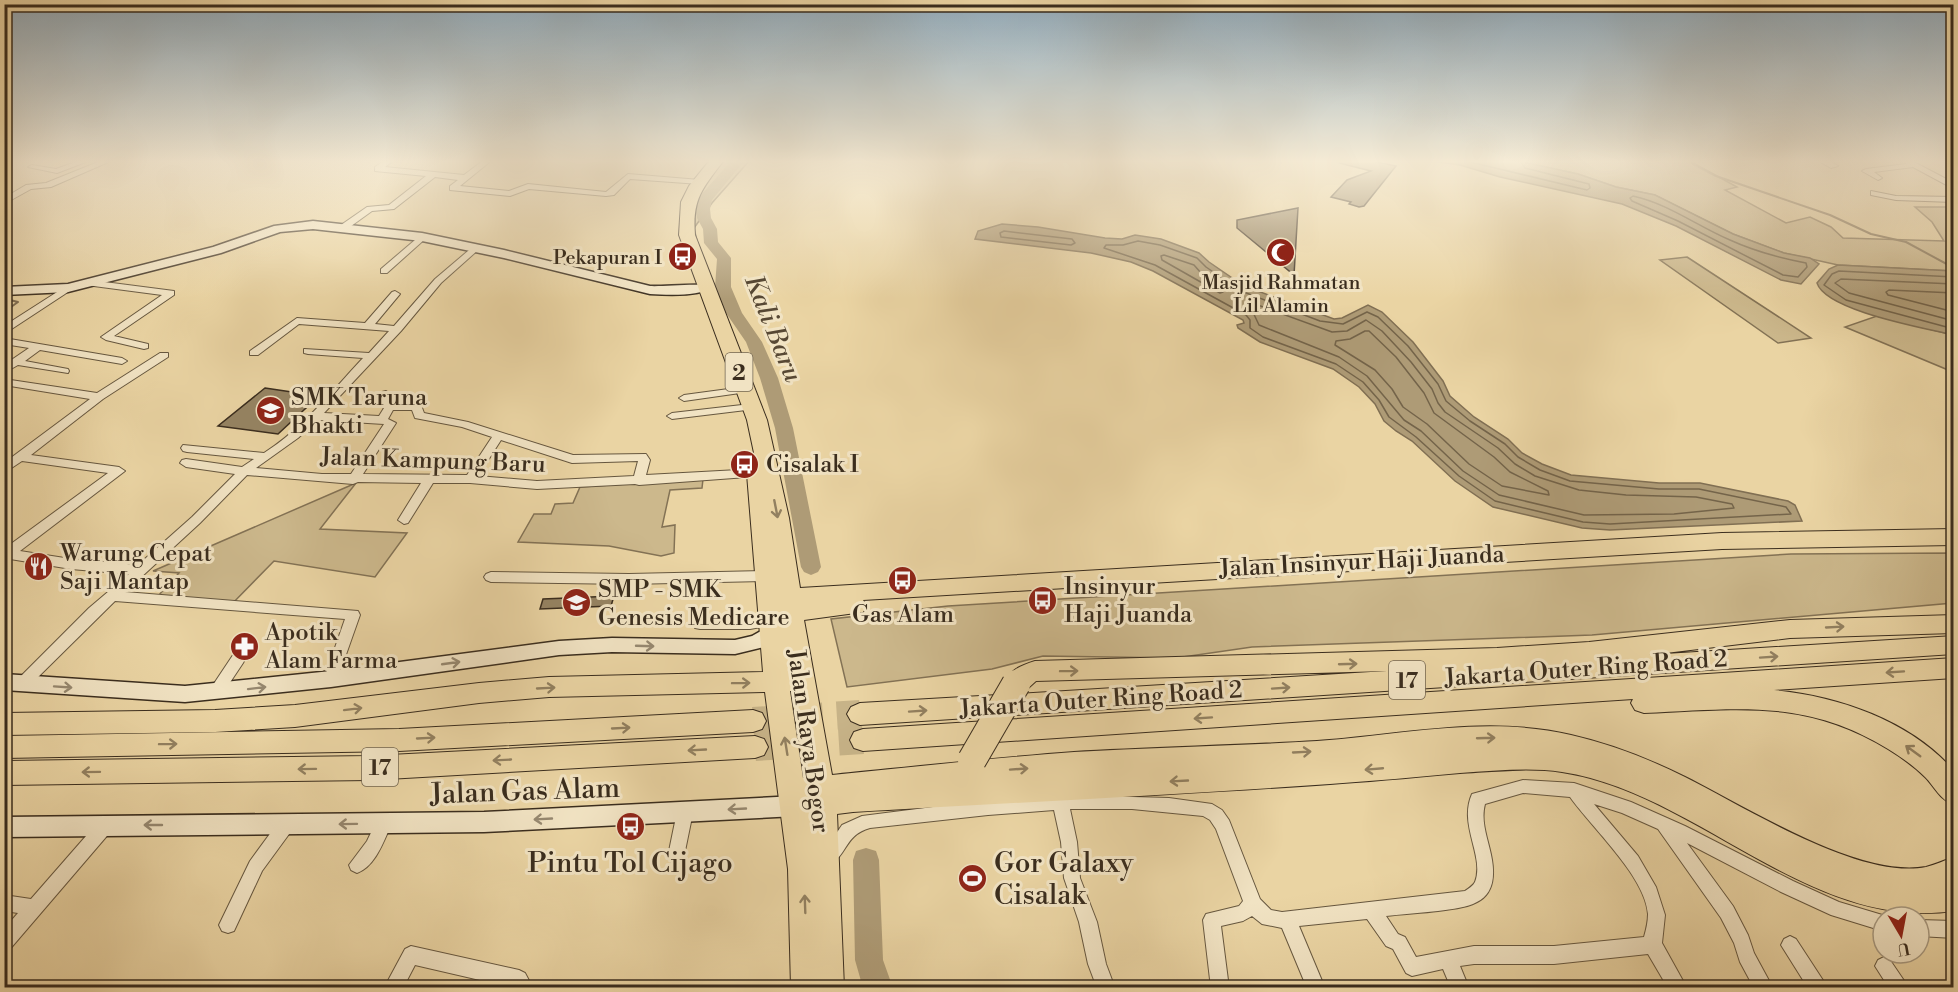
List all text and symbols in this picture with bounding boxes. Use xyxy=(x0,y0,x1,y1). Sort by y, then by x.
mosque icon: Masjid Rahmatan Lil Alamin xyxy=(1265,236,1297,268)
bus stop icon: Pekapuran I xyxy=(667,241,699,273)
place label: Pekapuran I xyxy=(553,246,662,271)
water label: Kali Baru xyxy=(737,270,809,387)
place label: Masjid Rahmatan Lil Alamin xyxy=(1202,271,1360,319)
road number: 2 xyxy=(726,353,752,391)
place label: SMK Taruna Bhakti xyxy=(290,383,428,441)
school or university icon: SMK Taruna Bhakti xyxy=(254,395,286,427)
street label: Jalan Kampung Baru xyxy=(319,442,546,480)
bus stop icon: Cisalak I xyxy=(729,448,761,480)
place label: Cisalak I xyxy=(766,450,859,480)
one-way arrow xyxy=(771,498,782,518)
place label: Warung Cepat Saji Mantap xyxy=(59,539,212,597)
street label: Jalan Insinyur Haji Juanda xyxy=(1218,540,1506,585)
restaurant icon: Warung Cepat Saji Mantap xyxy=(23,551,55,583)
bus stop icon: Gas Alam xyxy=(887,565,919,597)
place label: Insinyur Haji Juanda xyxy=(1064,572,1193,630)
place label: SMP - SMK Genesis Medicare xyxy=(598,575,790,633)
bus stop icon: Insinyur Haji Juanda xyxy=(1027,584,1059,616)
school or university icon: SMP - SMK Genesis Medicare xyxy=(561,587,593,619)
place label: Gas Alam xyxy=(852,600,954,630)
place label: Apotik Alam Farma xyxy=(264,618,398,676)
one-way arrow xyxy=(1825,621,1845,632)
pharmacy icon: Apotik Alam Farma xyxy=(228,630,260,662)
one-way arrow xyxy=(634,640,654,652)
street label: Jakarta Outer Ring Road 2 xyxy=(1443,644,1728,694)
street label: Jalan Raya Bogor xyxy=(780,646,836,835)
one-way arrow xyxy=(1758,651,1778,662)
one-way arrow xyxy=(440,657,460,668)
one-way arrow xyxy=(1337,658,1357,670)
road number: 17 xyxy=(1389,661,1425,699)
one-way arrow xyxy=(1059,665,1079,677)
one-way arrow xyxy=(1886,667,1906,678)
street label: Jakarta Outer Ring Road 2 xyxy=(958,675,1243,725)
one-way arrow xyxy=(731,677,751,689)
one-way arrow xyxy=(52,681,72,692)
one-way arrow xyxy=(247,682,267,693)
one-way arrow xyxy=(536,682,556,693)
one-way arrow xyxy=(1270,682,1290,693)
one-way arrow xyxy=(342,703,362,714)
one-way arrow xyxy=(908,705,928,716)
one-way arrow xyxy=(1193,713,1213,724)
one-way arrow xyxy=(610,722,630,733)
one-way arrow xyxy=(1476,732,1496,743)
one-way arrow xyxy=(415,733,435,744)
one-way arrow xyxy=(781,737,792,756)
one-way arrow xyxy=(157,738,177,750)
one-way arrow xyxy=(687,744,707,755)
one-way arrow xyxy=(1905,745,1921,757)
one-way arrow xyxy=(1291,747,1311,758)
road number: 17 xyxy=(362,748,398,786)
one-way arrow xyxy=(493,755,513,766)
one-way arrow xyxy=(298,763,318,774)
one-way arrow xyxy=(1008,763,1028,774)
one-way arrow xyxy=(1364,764,1384,775)
one-way arrow xyxy=(82,766,102,778)
street label: Jalan Gas Alam xyxy=(429,771,621,812)
one-way arrow xyxy=(1170,776,1190,787)
one-way arrow xyxy=(728,804,748,815)
bus stop icon: Pintu Tol Cijago xyxy=(614,811,646,843)
one-way arrow xyxy=(533,814,553,825)
one-way arrow xyxy=(338,818,358,830)
one-way arrow xyxy=(143,819,163,831)
place label: Pintu Tol Cijago xyxy=(527,846,733,881)
place label: Gor Galaxy Cisalak xyxy=(994,846,1134,913)
sports icon: Gor Galaxy Cisalak xyxy=(957,862,989,894)
one-way arrow xyxy=(799,895,810,915)
north arrow xyxy=(1871,905,1931,965)
text: U xyxy=(1895,938,1911,960)

